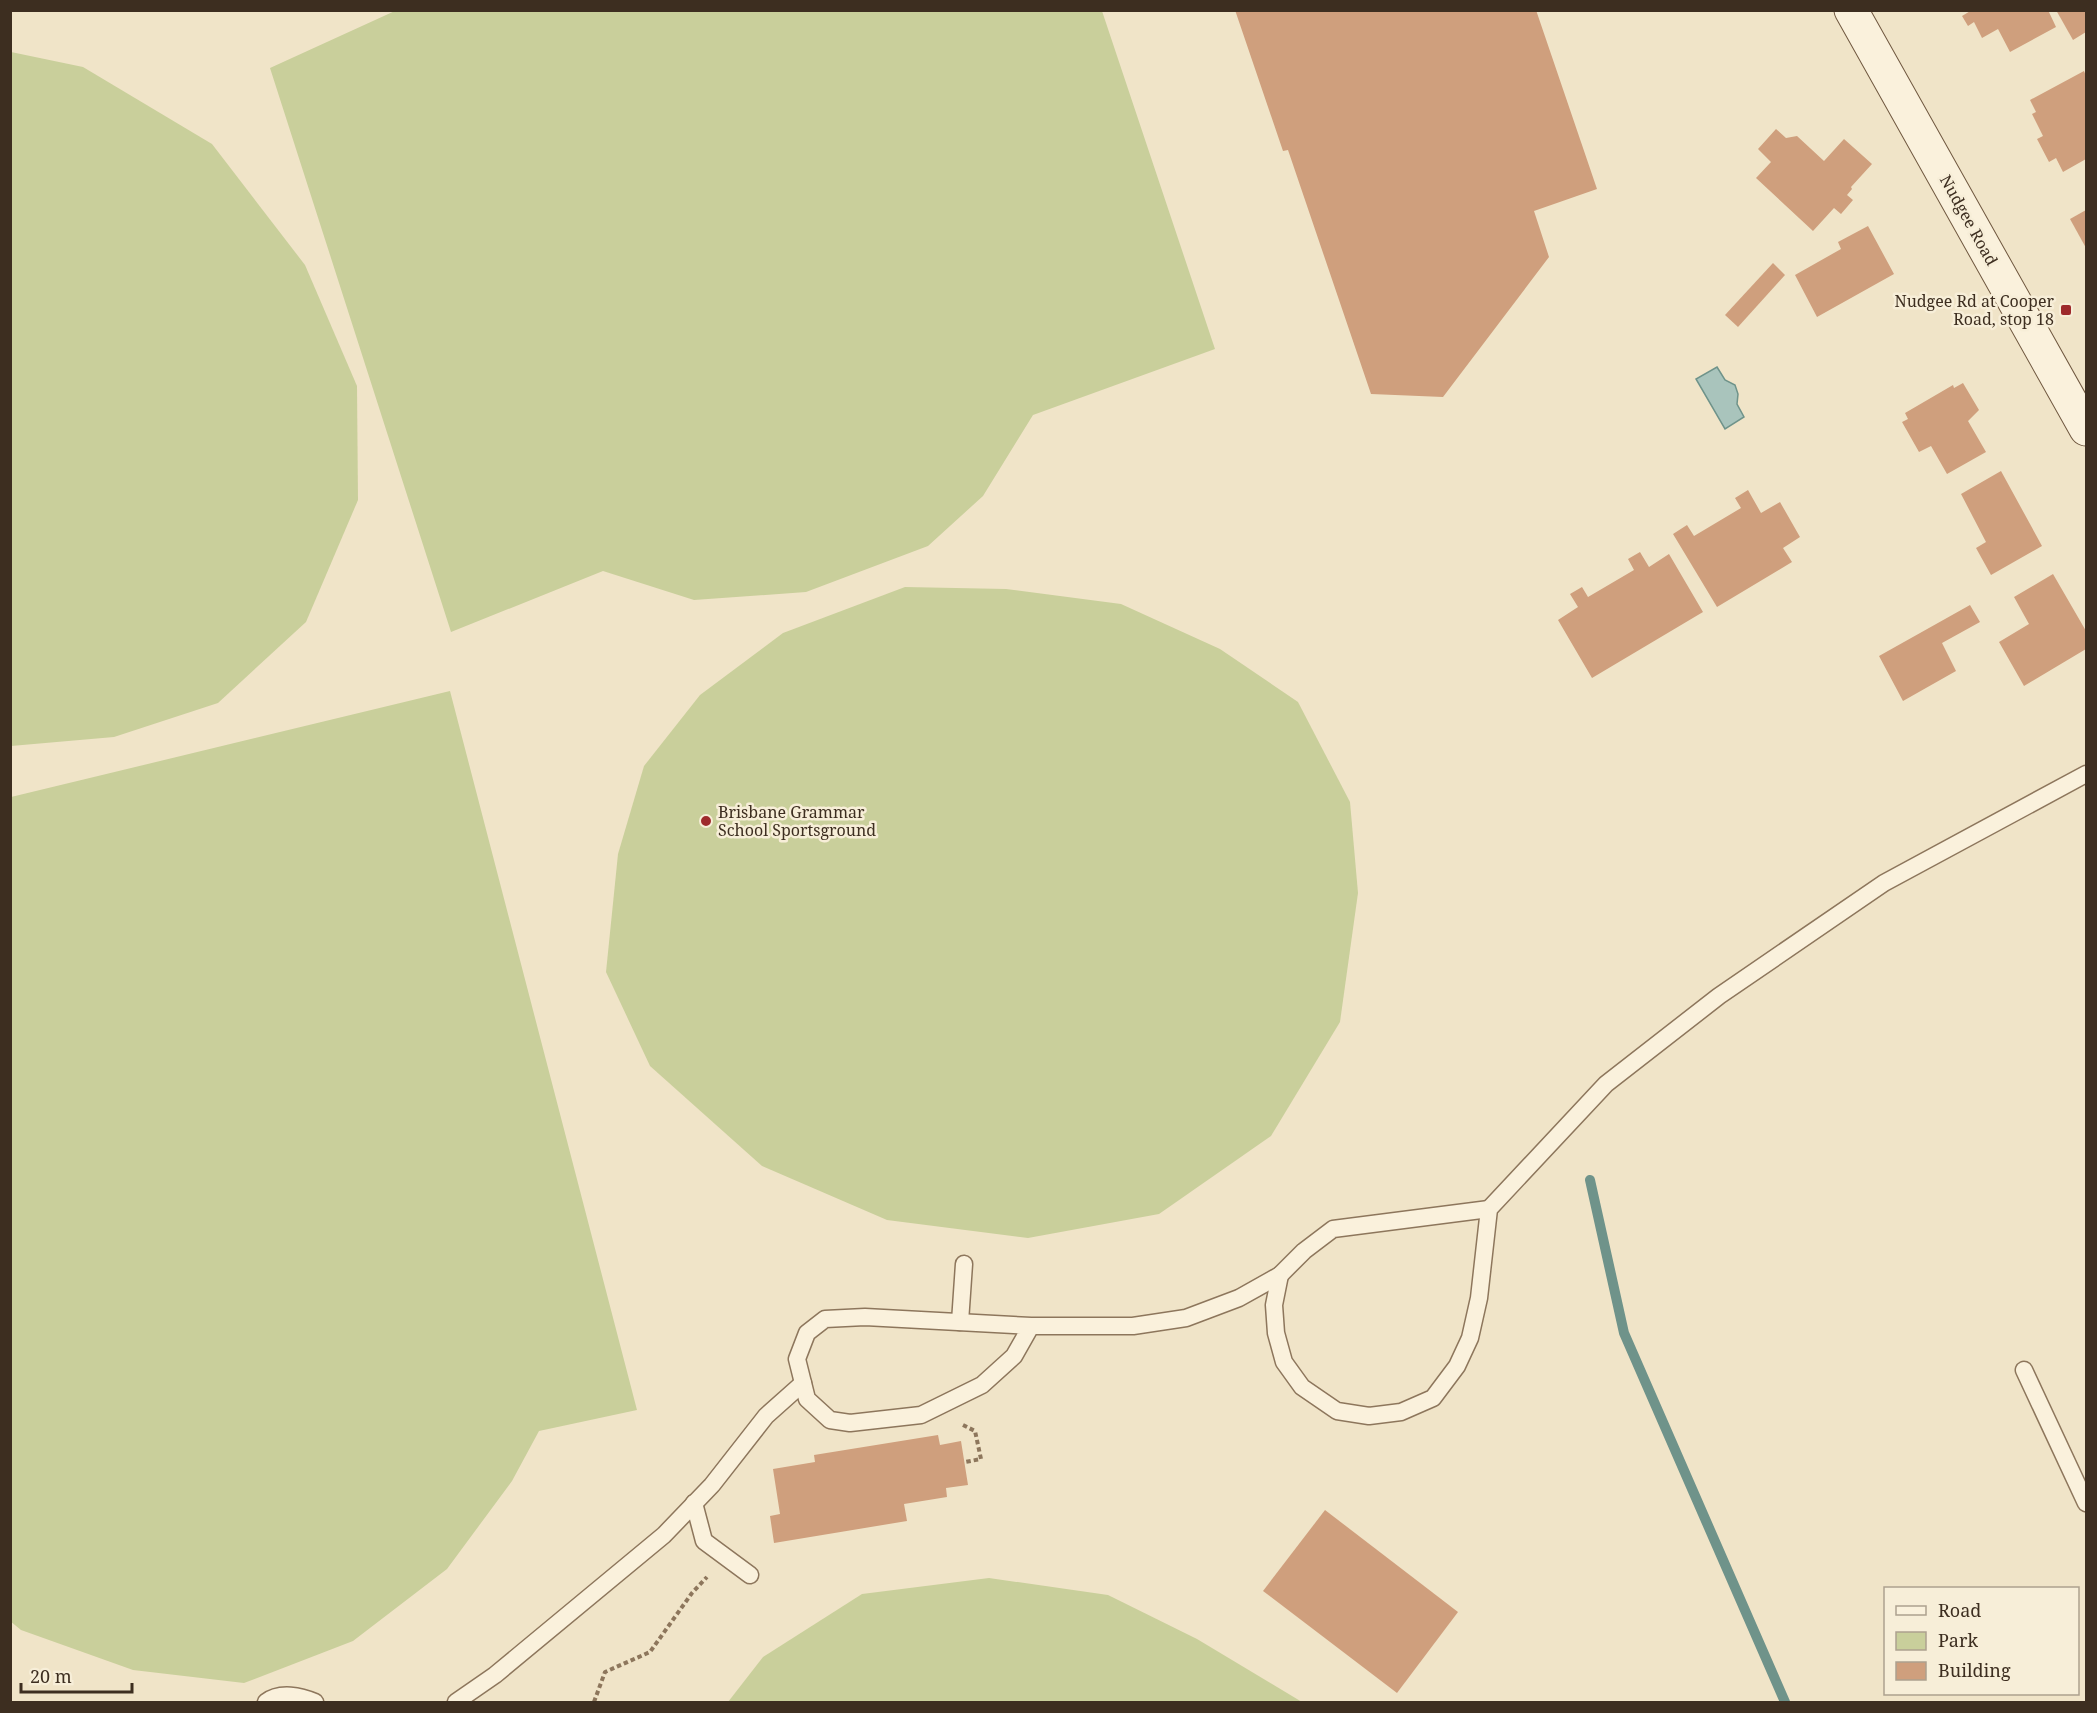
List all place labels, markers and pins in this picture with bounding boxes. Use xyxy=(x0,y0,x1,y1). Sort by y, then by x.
place label: Nudgee Rd at Cooper Road, stop 18 xyxy=(1894,290,2054,330)
marker: Nudgee Rd at Cooper Road, stop 18 xyxy=(2059,303,2073,317)
place label: Brisbane Grammar School Sportsground xyxy=(718,801,876,841)
marker: Brisbane Grammar School Sportsground xyxy=(699,814,713,828)

